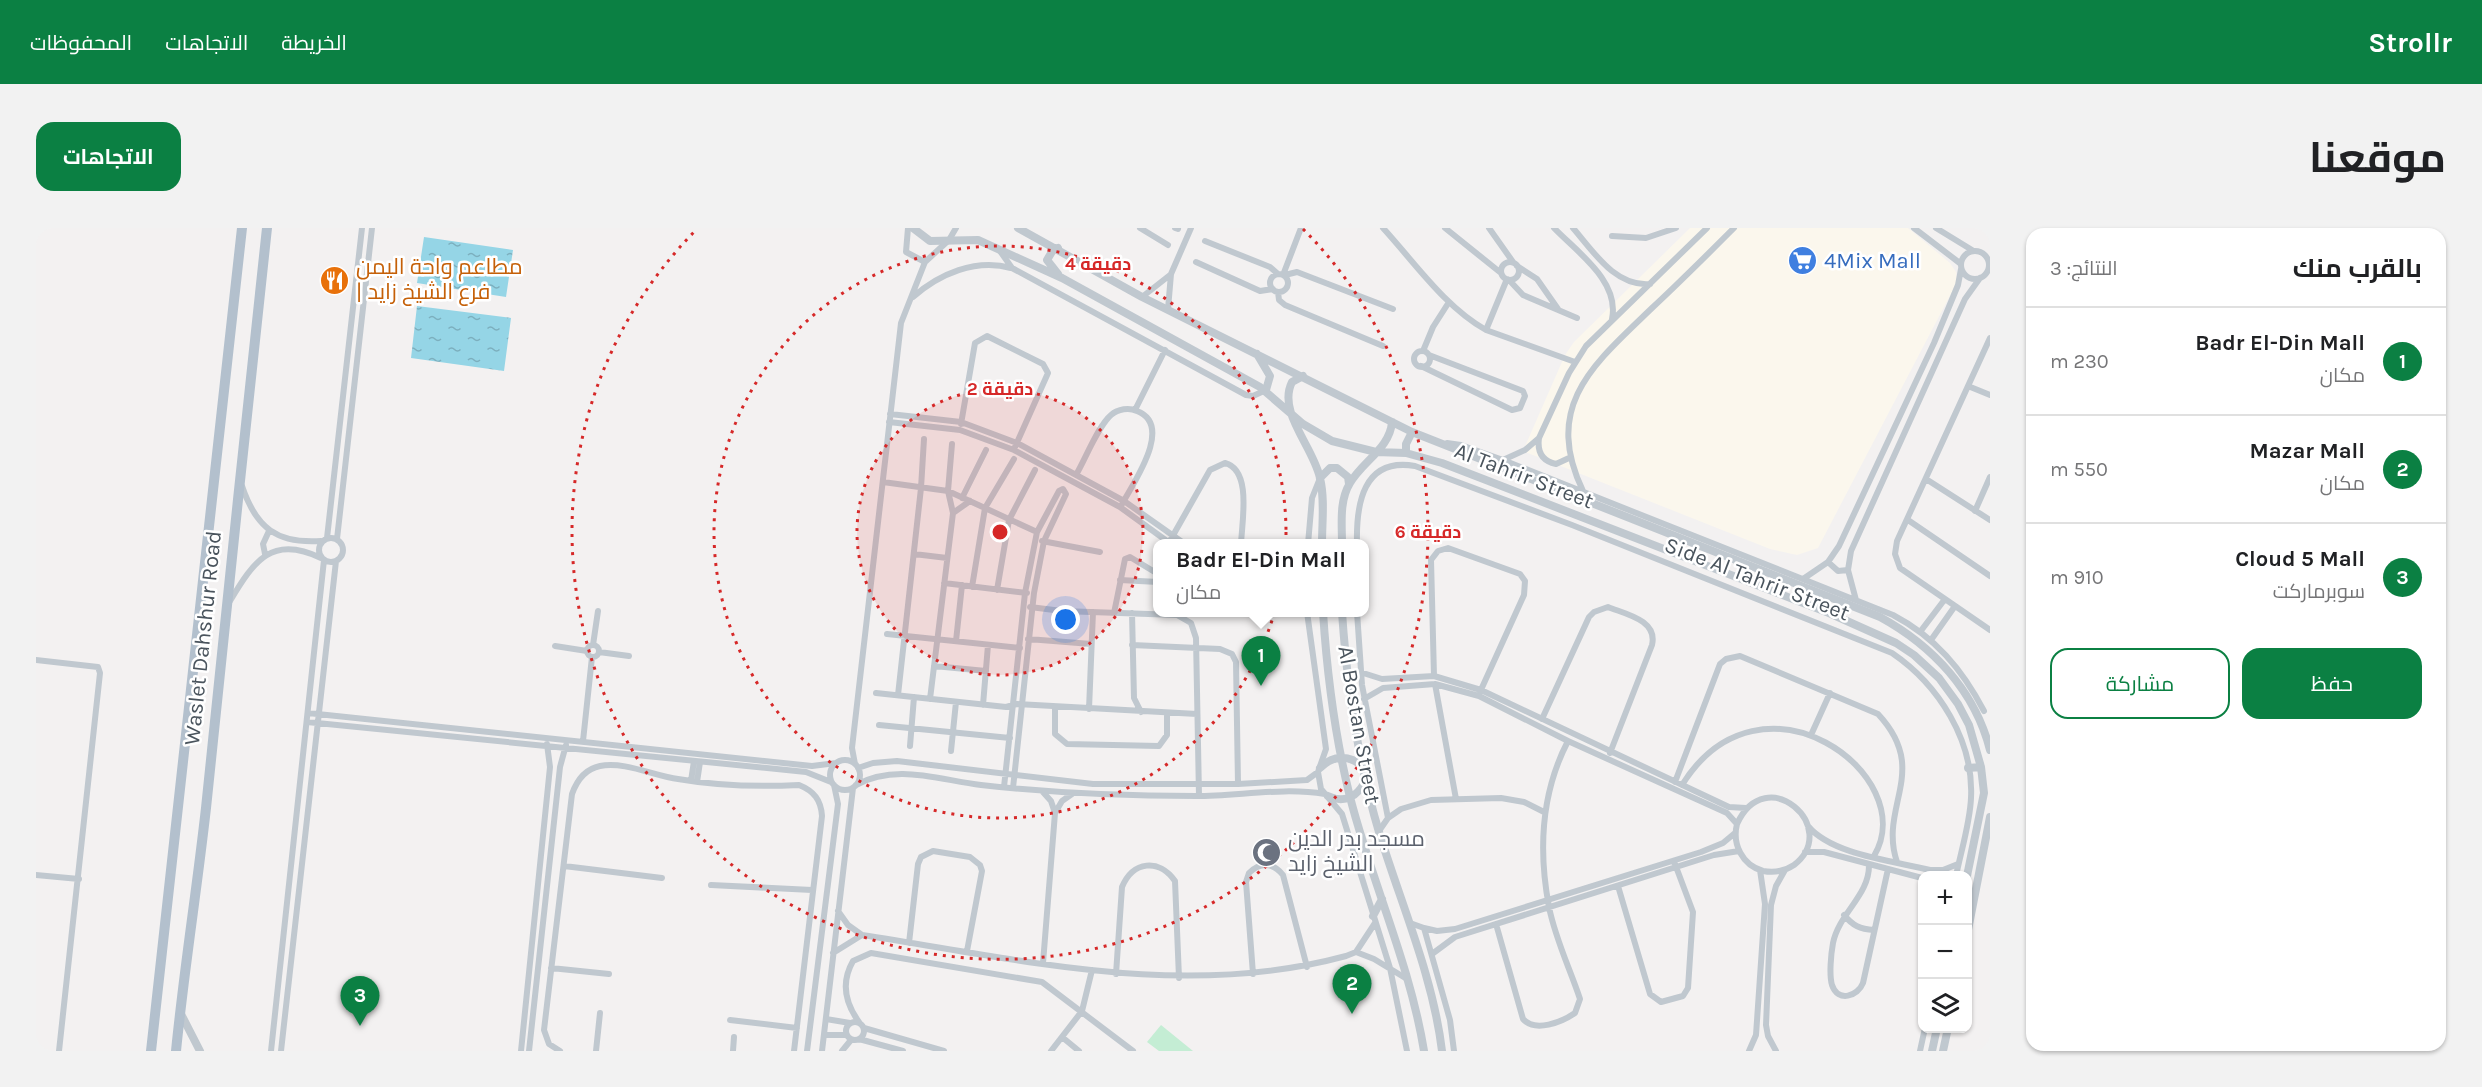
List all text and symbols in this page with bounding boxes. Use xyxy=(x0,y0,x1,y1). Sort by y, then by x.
text: Strollr xyxy=(2368,26,2452,59)
text: المحفوظات xyxy=(30,31,132,55)
text: الاتجاهات xyxy=(165,31,248,55)
text: الخريطة xyxy=(281,31,347,55)
button: الاتجاهات xyxy=(36,122,181,191)
text: موقعنا xyxy=(2309,133,2446,183)
supermarket icon: 4Mix Mall xyxy=(1787,245,1819,277)
place label: 4Mix Mall xyxy=(1824,248,1921,274)
text: 4 دقيقة xyxy=(1065,253,1131,275)
text: بالقرب منك xyxy=(2293,253,2422,284)
place label: مطاعم واحة اليمن | فرع الشيخ زايد xyxy=(356,254,523,306)
text: النتائج: 3 xyxy=(2050,257,2118,280)
restaurant icon: مطاعم واحة اليمن | فرع الشيخ زايد xyxy=(319,264,351,296)
text: Badr El-Din Mall xyxy=(2195,330,2365,356)
text: 230 m xyxy=(2050,350,2109,373)
text: 1 xyxy=(2399,350,2406,373)
text: مكان xyxy=(2320,364,2365,387)
text: 2 دقيقة xyxy=(967,378,1033,400)
street label: Al Tahrir Street xyxy=(1451,438,1597,514)
text: Mazar Mall xyxy=(2249,438,2365,464)
text: 550 m xyxy=(2050,458,2108,481)
text: 2 xyxy=(2396,458,2409,481)
text: مكان xyxy=(2320,472,2365,495)
text: 6 دقيقة xyxy=(1395,521,1461,543)
centre of rings xyxy=(990,522,1010,542)
street label: Waslet Dahshur Road xyxy=(179,529,227,747)
street label: Side Al Tahrir Street xyxy=(1661,532,1853,626)
popup xyxy=(1153,539,1369,617)
text: Cloud 5 Mall xyxy=(2235,546,2365,572)
text: Badr El-Din Mall xyxy=(1176,547,1346,573)
text: 910 m xyxy=(2050,566,2104,589)
text: 3 xyxy=(2396,566,2409,589)
text: سوبرماركت xyxy=(2273,580,2365,603)
text: مكان xyxy=(1176,581,1221,604)
your location xyxy=(1051,605,1080,634)
pin: 1 xyxy=(1242,636,1280,686)
street label: Al Bostan Street xyxy=(1332,644,1386,806)
button: مشاركة xyxy=(2050,648,2230,719)
button: حفظ xyxy=(2242,648,2422,719)
place label: مسجد بدر الدين الشيخ زايد xyxy=(1288,826,1425,878)
mosque icon: مسجد بدر الدين الشيخ زايد xyxy=(1251,836,1283,868)
map controls xyxy=(1918,871,1972,1033)
button: + xyxy=(1918,871,1972,925)
button: − xyxy=(1918,925,1972,979)
pin: 2 xyxy=(1332,964,1372,1014)
pin: 3 xyxy=(340,976,380,1026)
button: layers xyxy=(1918,979,1972,1033)

